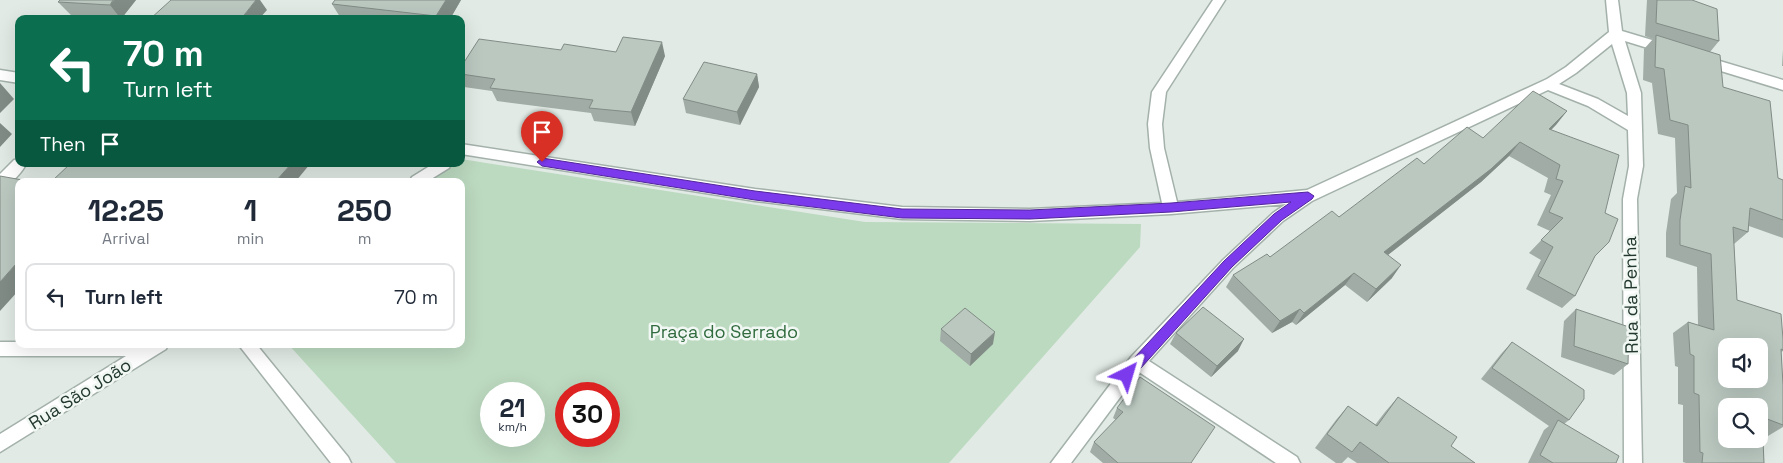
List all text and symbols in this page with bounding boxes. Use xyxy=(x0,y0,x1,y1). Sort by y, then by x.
text: 70 m xyxy=(123,32,204,76)
icon: left xyxy=(40,35,105,100)
text: Turn left xyxy=(123,75,213,103)
pin xyxy=(521,111,563,162)
icon: arrive xyxy=(528,118,556,146)
icon: arrive xyxy=(96,130,124,158)
text: Then xyxy=(40,132,86,157)
text: 12:25 xyxy=(88,191,164,230)
text: 1 xyxy=(244,191,257,230)
text: 250 xyxy=(337,191,392,230)
text: Arrival xyxy=(102,228,150,249)
text: min xyxy=(237,228,264,249)
text: m xyxy=(358,228,371,249)
street label: Rua da Penha xyxy=(1618,236,1643,354)
icon: left xyxy=(42,283,70,311)
text: Turn left xyxy=(85,285,163,310)
text: 70 m xyxy=(394,285,438,310)
park label: Praça do Serrado xyxy=(650,320,798,343)
map controls xyxy=(1718,338,1768,448)
button: sound xyxy=(1718,338,1768,388)
position arrow xyxy=(1100,348,1152,400)
street label: Rua São João xyxy=(24,353,135,434)
speed limit sign: 30 xyxy=(555,382,620,447)
text: 21 xyxy=(499,392,526,424)
button: search xyxy=(1718,398,1768,448)
text: km/h xyxy=(498,419,527,435)

